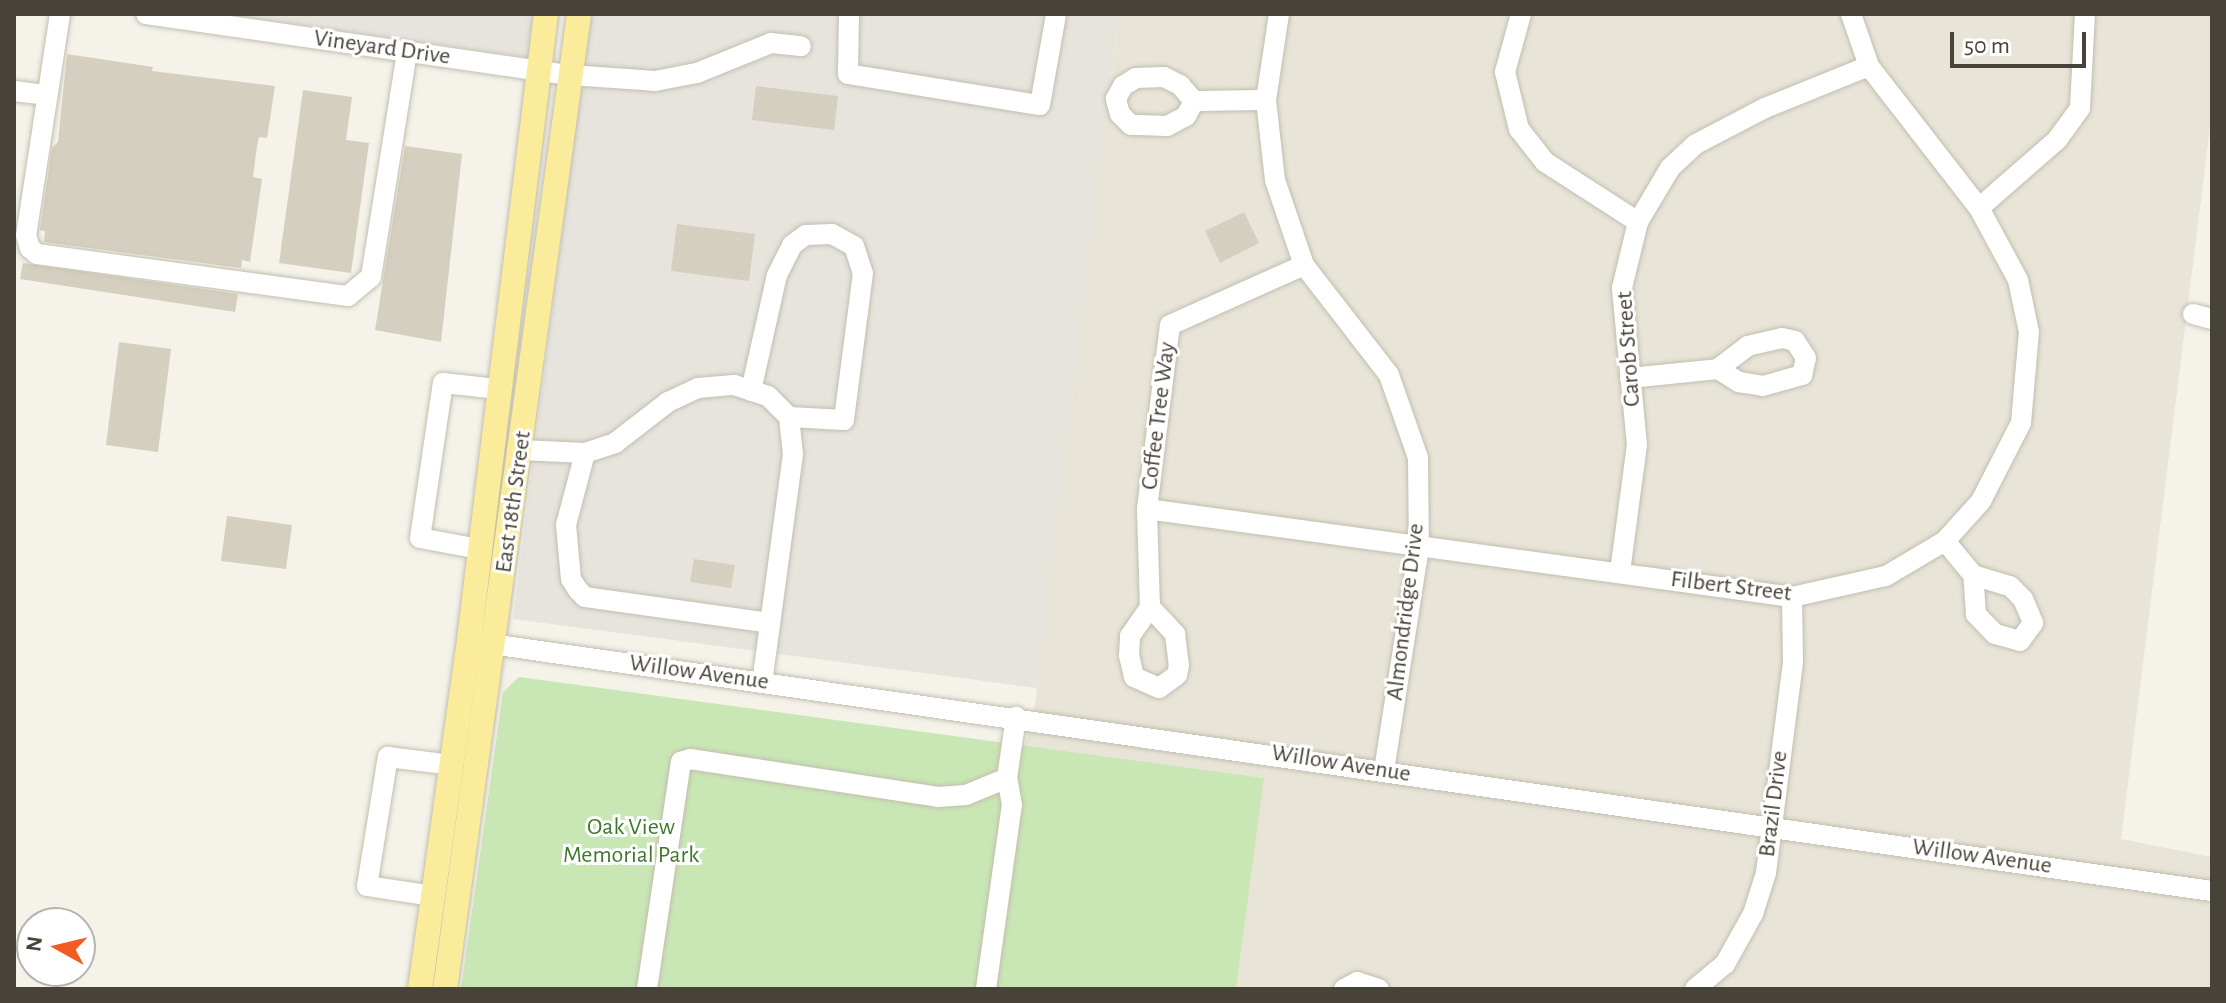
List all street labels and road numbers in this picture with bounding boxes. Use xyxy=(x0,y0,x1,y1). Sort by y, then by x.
street label: Vineyard Drive xyxy=(312,24,452,72)
street label: Carob Street xyxy=(1611,290,1647,408)
street label: Coffee Tree Way xyxy=(1136,340,1182,492)
street label: East 18th Street xyxy=(490,429,538,575)
street label: Almondridge Drive xyxy=(1381,522,1431,702)
street label: Filbert Street xyxy=(1669,565,1793,609)
street label: Willow Avenue xyxy=(627,649,771,697)
street label: Willow Avenue xyxy=(1269,739,1413,789)
street label: Brazil Drive xyxy=(1753,749,1795,859)
street label: Willow Avenue xyxy=(1910,833,2054,881)

